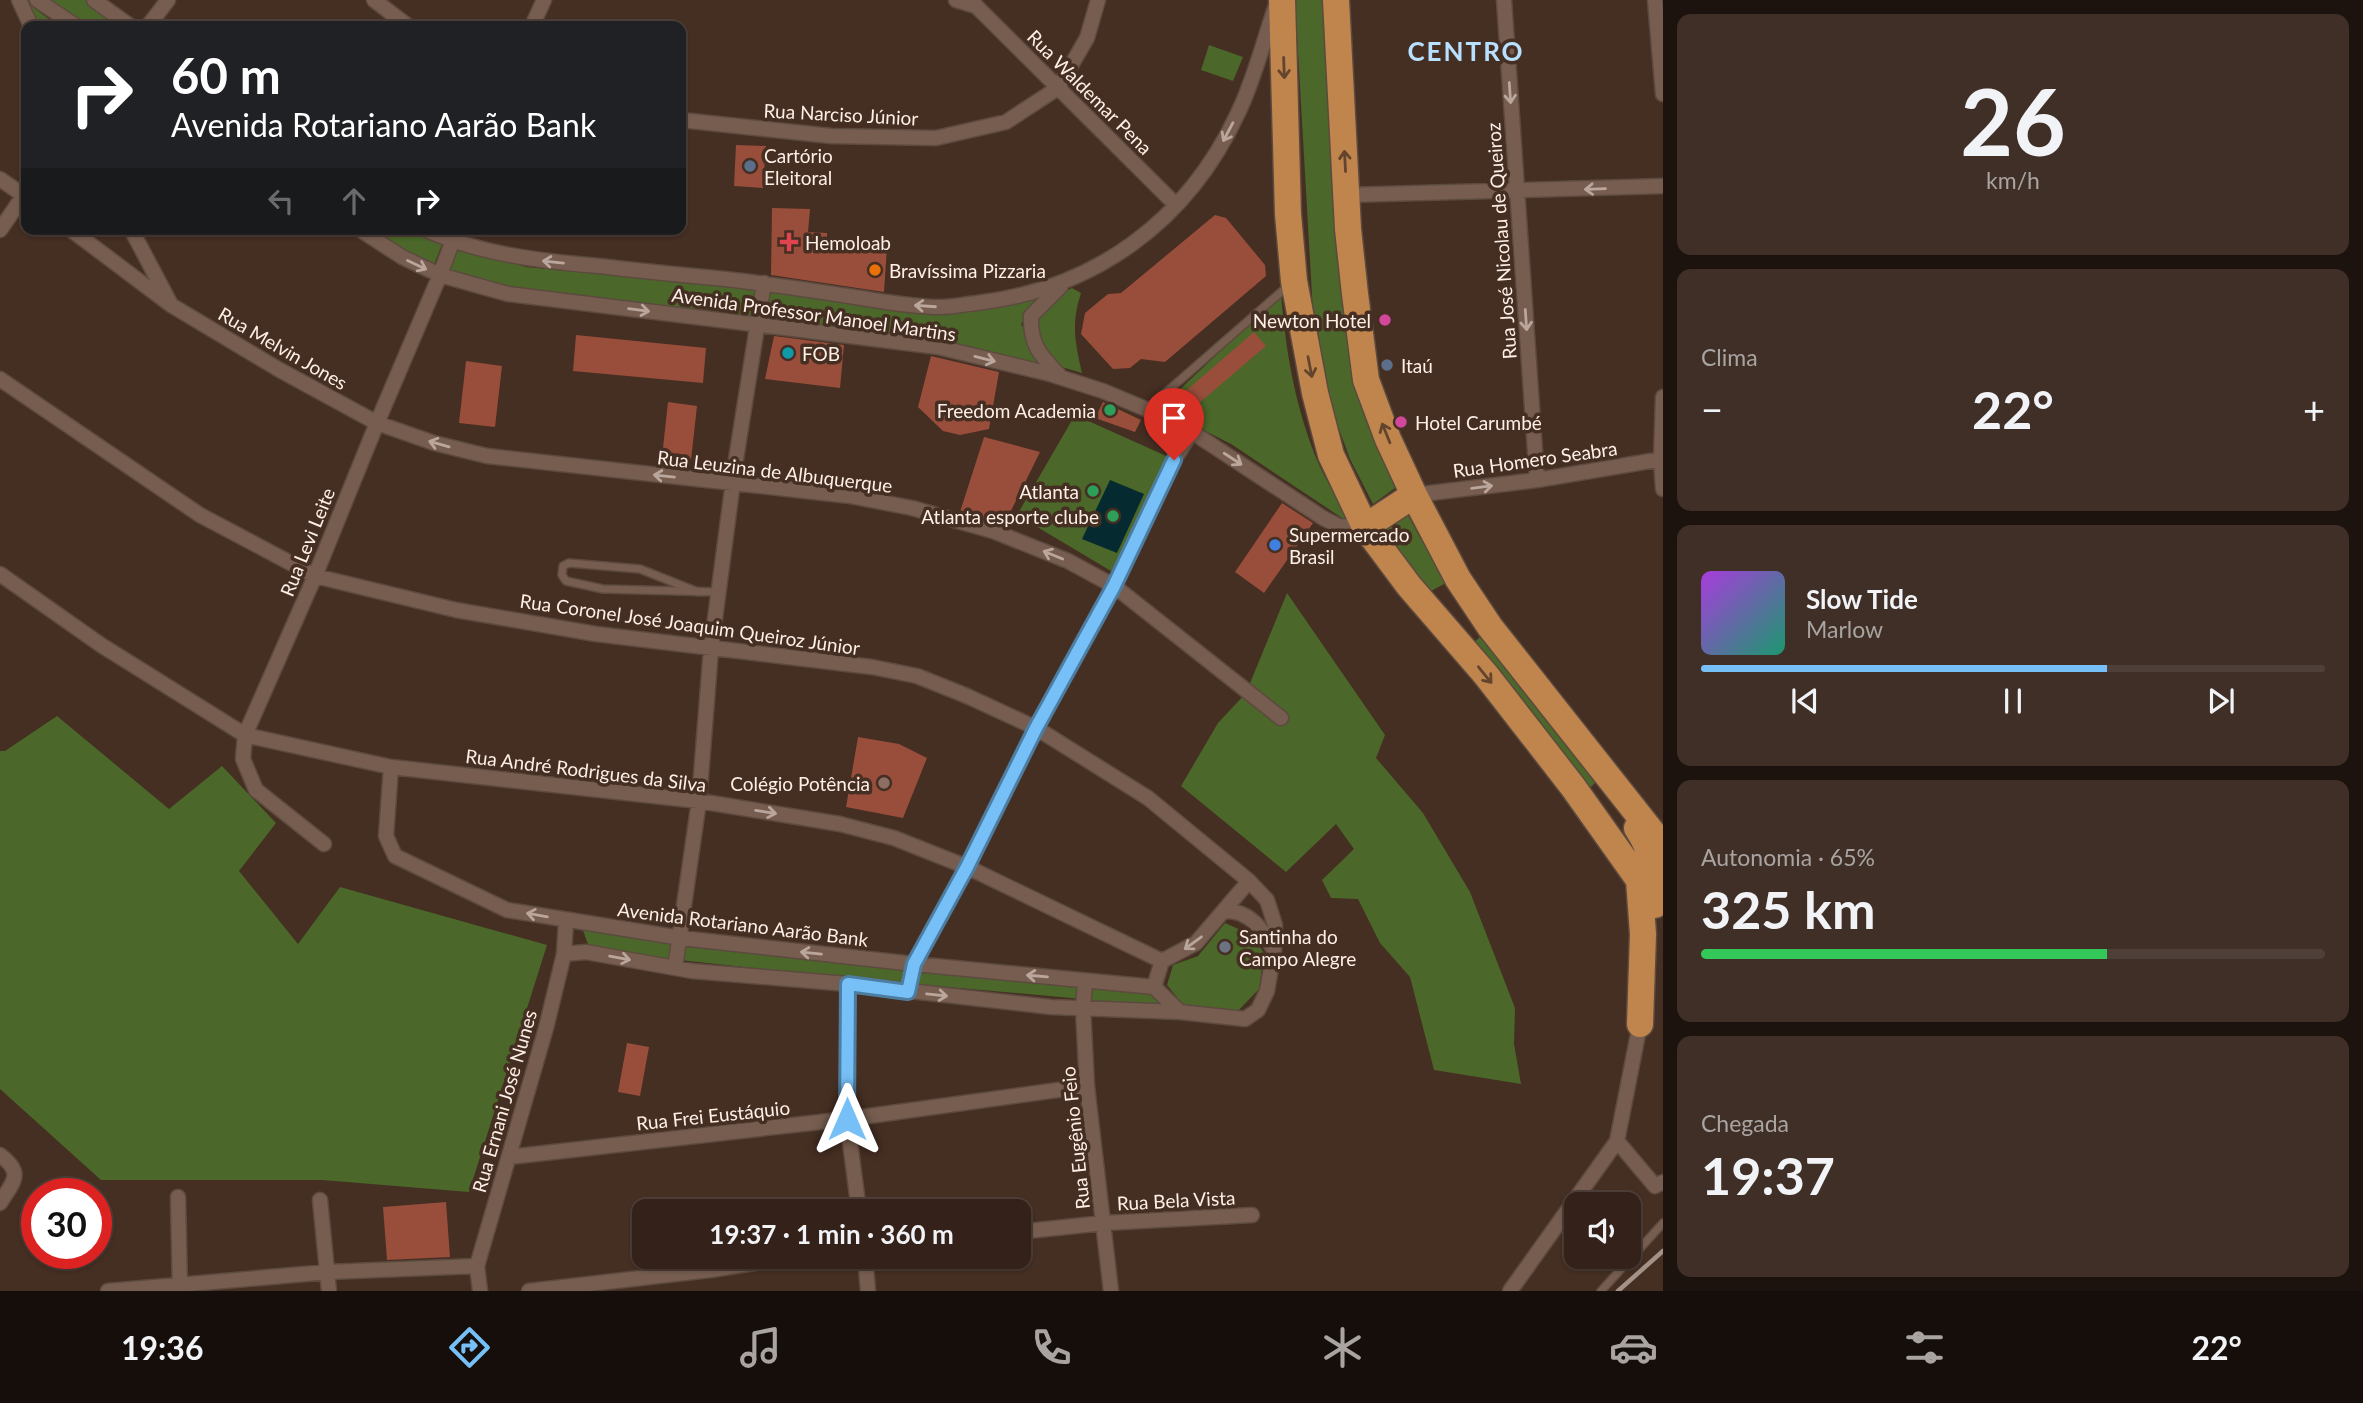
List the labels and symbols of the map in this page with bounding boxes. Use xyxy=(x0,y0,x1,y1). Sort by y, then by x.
street label: Rua Waldemar Pena xyxy=(1023,25,1157,159)
district label: CENTRO xyxy=(1407,35,1525,67)
one-way arrow xyxy=(1277,56,1291,79)
one-way arrow xyxy=(1504,81,1517,103)
street label: Rua Narciso Júnior xyxy=(763,98,919,130)
one-way arrow xyxy=(1220,122,1234,142)
street label: Rua José Nicolau de Queiroz xyxy=(1481,122,1521,360)
place label: Cartório Eleitoral xyxy=(764,144,833,189)
one-way arrow xyxy=(1338,150,1351,173)
marker: Cartório Eleitoral xyxy=(742,158,758,174)
one-way arrow xyxy=(1584,182,1607,195)
place label: Hemoloab xyxy=(805,231,891,254)
marker: Hemoloab xyxy=(779,232,799,252)
one-way arrow xyxy=(543,255,565,268)
one-way arrow xyxy=(406,259,427,272)
place label: Bravíssima Pizzaria xyxy=(889,259,1046,282)
marker: Bravíssima Pizzaria xyxy=(867,262,883,278)
street label: Avenida Professor Manoel Martins xyxy=(670,283,958,345)
one-way arrow xyxy=(914,299,937,312)
street label: Rua Melvin Jones xyxy=(215,302,351,394)
one-way arrow xyxy=(627,304,650,317)
one-way arrow xyxy=(1519,308,1532,331)
place label: Newton Hotel xyxy=(1253,309,1371,332)
marker: Newton Hotel xyxy=(1377,312,1393,328)
place label: FOB xyxy=(802,342,840,365)
marker: FOB xyxy=(780,345,796,361)
one-way arrow xyxy=(973,352,996,366)
place label: Itaú xyxy=(1401,354,1433,377)
one-way arrow xyxy=(1304,355,1318,378)
marker: Itaú xyxy=(1379,357,1395,373)
pin xyxy=(1144,388,1204,460)
place label: Freedom Academia xyxy=(937,399,1096,422)
marker: Freedom Academia xyxy=(1102,402,1118,418)
place label: Hotel Carumbé xyxy=(1415,411,1542,434)
marker: Hotel Carumbé xyxy=(1393,414,1409,430)
one-way arrow xyxy=(1378,422,1391,444)
street label: Rua Homero Seabra xyxy=(1451,436,1619,482)
one-way arrow xyxy=(429,437,451,450)
street label: Rua Leuzina de Albuquerque xyxy=(656,445,894,497)
one-way arrow xyxy=(1223,452,1242,467)
one-way arrow xyxy=(653,470,676,483)
place label: Atlanta xyxy=(1019,480,1079,503)
one-way arrow xyxy=(1470,480,1492,493)
marker: Atlanta xyxy=(1085,483,1101,499)
street label: Rua Levi Leite xyxy=(275,484,339,600)
place label: Atlanta esporte clube xyxy=(921,505,1099,528)
marker: Atlanta esporte clube xyxy=(1105,508,1121,524)
place label: Supermercado Brasil xyxy=(1289,523,1409,568)
marker: Supermercado Brasil xyxy=(1267,537,1283,553)
one-way arrow xyxy=(1043,548,1064,561)
street label: Rua Coronel José Joaquim Queiroz Júnior xyxy=(519,589,862,659)
one-way arrow xyxy=(1477,666,1493,684)
street label: Rua André Rodrigues da Silva xyxy=(464,744,708,796)
place label: Colégio Potência xyxy=(730,772,870,795)
marker: Colégio Potência xyxy=(876,775,892,791)
one-way arrow xyxy=(754,806,777,819)
street label: Avenida Rotariano Aarão Bank xyxy=(616,897,870,951)
one-way arrow xyxy=(526,908,549,921)
place label: Santinha do Campo Alegre xyxy=(1239,925,1356,970)
one-way arrow xyxy=(1183,935,1202,950)
marker: Santinha do Campo Alegre xyxy=(1217,939,1233,955)
one-way arrow xyxy=(800,946,823,959)
one-way arrow xyxy=(608,952,631,965)
one-way arrow xyxy=(1026,969,1049,982)
one-way arrow xyxy=(926,989,948,1002)
street label: Rua Ernani José Nunes xyxy=(467,1007,541,1195)
street label: Rua Eugênio Feio xyxy=(1056,1065,1094,1211)
position arrow xyxy=(810,1082,884,1156)
street label: Rua Frei Eustáquio xyxy=(635,1095,791,1135)
speed limit sign: 30 xyxy=(21,1178,112,1269)
street label: Rua Bela Vista xyxy=(1116,1185,1236,1215)

